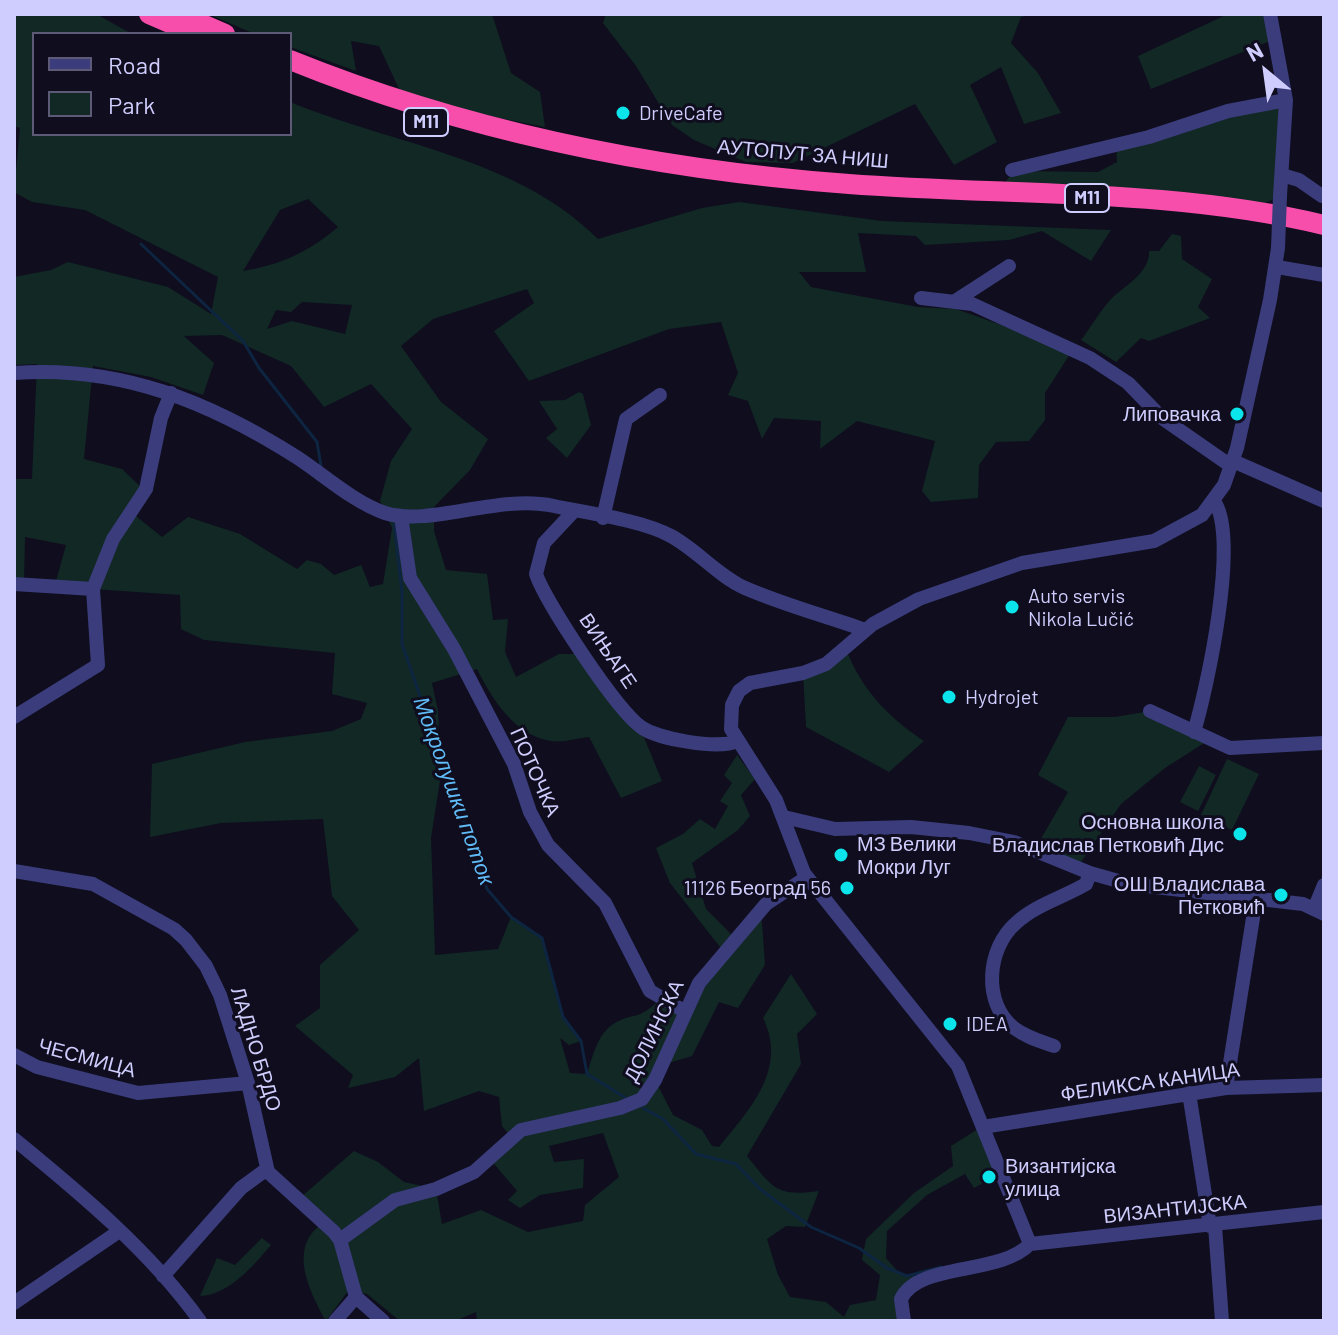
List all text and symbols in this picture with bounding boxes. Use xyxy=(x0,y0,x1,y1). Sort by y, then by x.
legend xyxy=(32,32,292,136)
north arrow xyxy=(1226,32,1306,112)
text: N xyxy=(1242,36,1267,66)
text: Road xyxy=(108,50,161,79)
text: Park xyxy=(108,90,155,119)
place label: DriveCafe xyxy=(639,101,723,125)
marker: DriveCafe xyxy=(614,104,632,122)
road number: M11 xyxy=(404,108,448,136)
street label: АУТОПУТ ЗА НИШ xyxy=(716,135,890,173)
road number: M11 xyxy=(1065,184,1109,212)
place label: Липовачка xyxy=(1123,402,1221,426)
marker: Липовачка xyxy=(1228,405,1246,423)
place label: Auto servis Nikola Lučić xyxy=(1028,584,1134,631)
marker: Auto servis Nikola Lučić xyxy=(1003,598,1021,616)
street label: ВИЊАГЕ xyxy=(574,609,642,693)
place label: Hydrojet xyxy=(965,685,1039,709)
marker: Hydrojet xyxy=(940,688,958,706)
water label: Мокролушки поток xyxy=(408,693,500,889)
street label: ПОТОЧКА xyxy=(505,724,565,820)
place label: Основна школа Владислав Петковић Дис xyxy=(992,810,1224,857)
marker: Основна школа Владислав Петковић Дис xyxy=(1231,825,1249,843)
place label: МЗ Велики Мокри Луг xyxy=(857,832,956,879)
marker: МЗ Велики Мокри Луг xyxy=(832,846,850,864)
place label: ОШ Владислава Петковић xyxy=(1114,872,1265,919)
place label: 11126 Београд 56 xyxy=(684,876,831,900)
marker: 11126 Београд 56 xyxy=(838,879,856,897)
marker: ОШ Владислава Петковић xyxy=(1272,886,1290,904)
street label: ДОЛИНСКА xyxy=(619,976,689,1086)
street label: ЛАДНО БРДО xyxy=(226,984,286,1114)
place label: IDEA xyxy=(966,1012,1008,1036)
marker: IDEA xyxy=(941,1015,959,1033)
street label: ЧЕСМИЦА xyxy=(36,1033,138,1083)
street label: ФЕЛИКСА КАНИЦА xyxy=(1059,1058,1241,1106)
place label: Византијска улица xyxy=(1005,1154,1116,1201)
marker: Византијска улица xyxy=(980,1168,998,1186)
street label: ВИЗАНТИЈСКА xyxy=(1102,1190,1248,1228)

